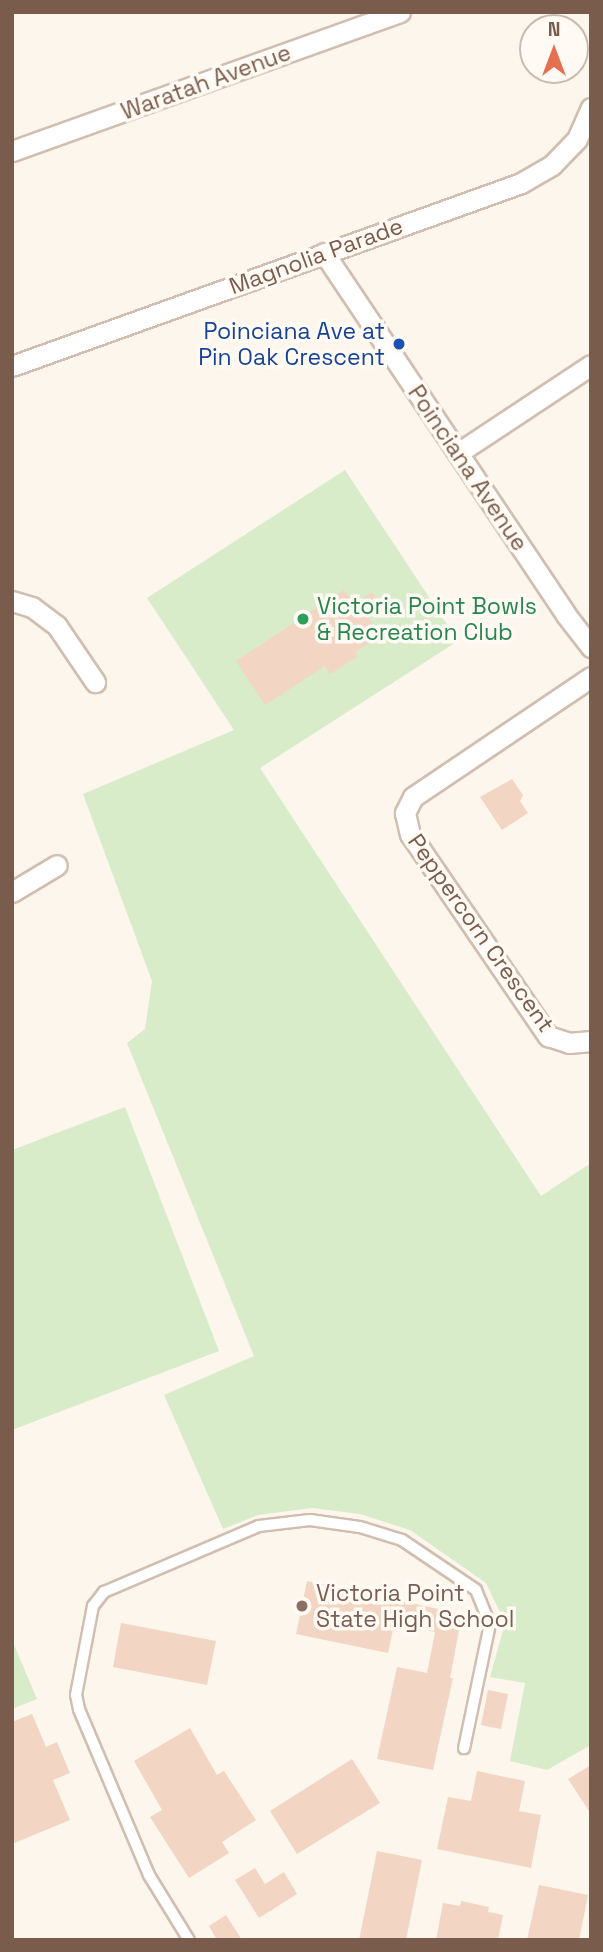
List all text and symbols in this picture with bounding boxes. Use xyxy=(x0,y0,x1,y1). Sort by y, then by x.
north arrow xyxy=(519,14,589,84)
text: N xyxy=(548,17,560,42)
street label: Waratah Avenue xyxy=(117,38,295,126)
street label: Magnolia Parade xyxy=(225,212,407,300)
place label: Poinciana Ave at Pin Oak Crescent xyxy=(198,317,385,371)
marker: Poinciana Ave at Pin Oak Crescent xyxy=(391,336,407,352)
street label: Poinciana Avenue xyxy=(402,380,534,556)
place label: Victoria Point Bowls & Recreation Club xyxy=(317,592,537,646)
marker: Victoria Point Bowls & Recreation Club xyxy=(295,611,311,627)
street label: Peppercorn Crescent xyxy=(402,829,560,1037)
place label: Victoria Point State High School xyxy=(316,1579,514,1633)
marker: Victoria Point State High School xyxy=(294,1598,310,1614)

